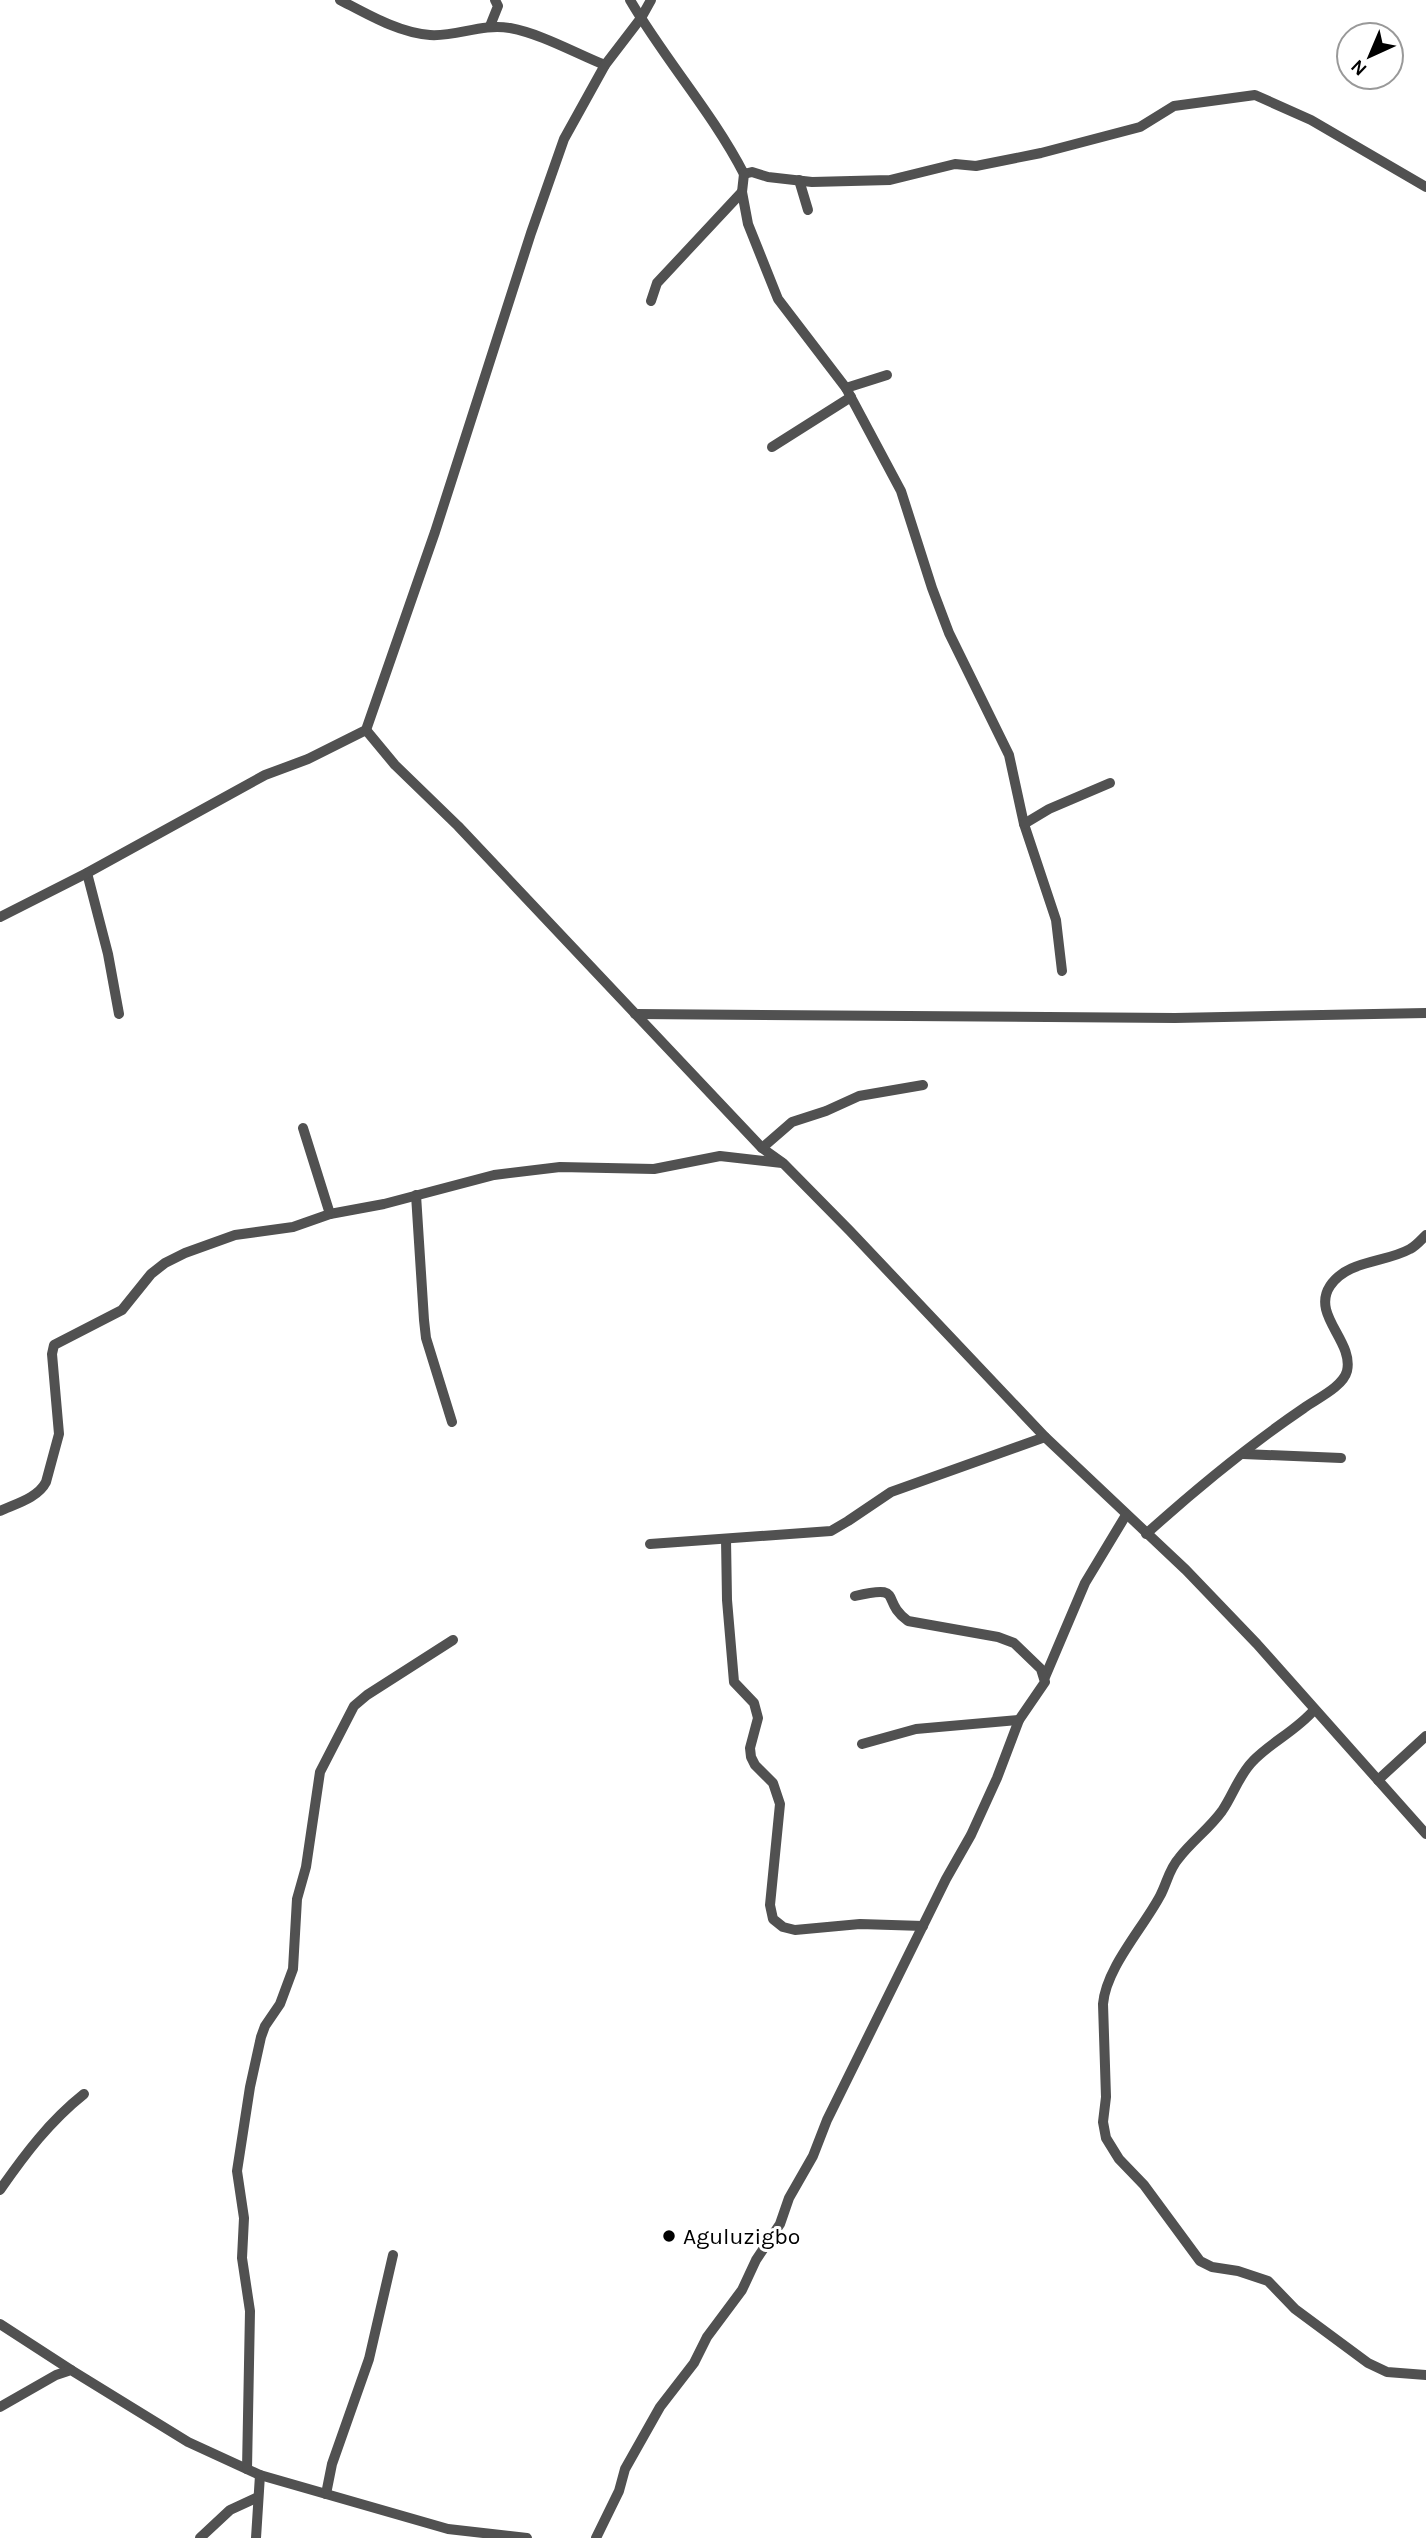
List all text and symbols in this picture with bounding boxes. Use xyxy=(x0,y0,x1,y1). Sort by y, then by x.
north arrow xyxy=(1335,21,1405,91)
text: N xyxy=(1346,55,1371,80)
place label: Aguluzigbo xyxy=(683,2223,800,2250)
marker: Aguluzigbo xyxy=(661,2228,677,2244)

